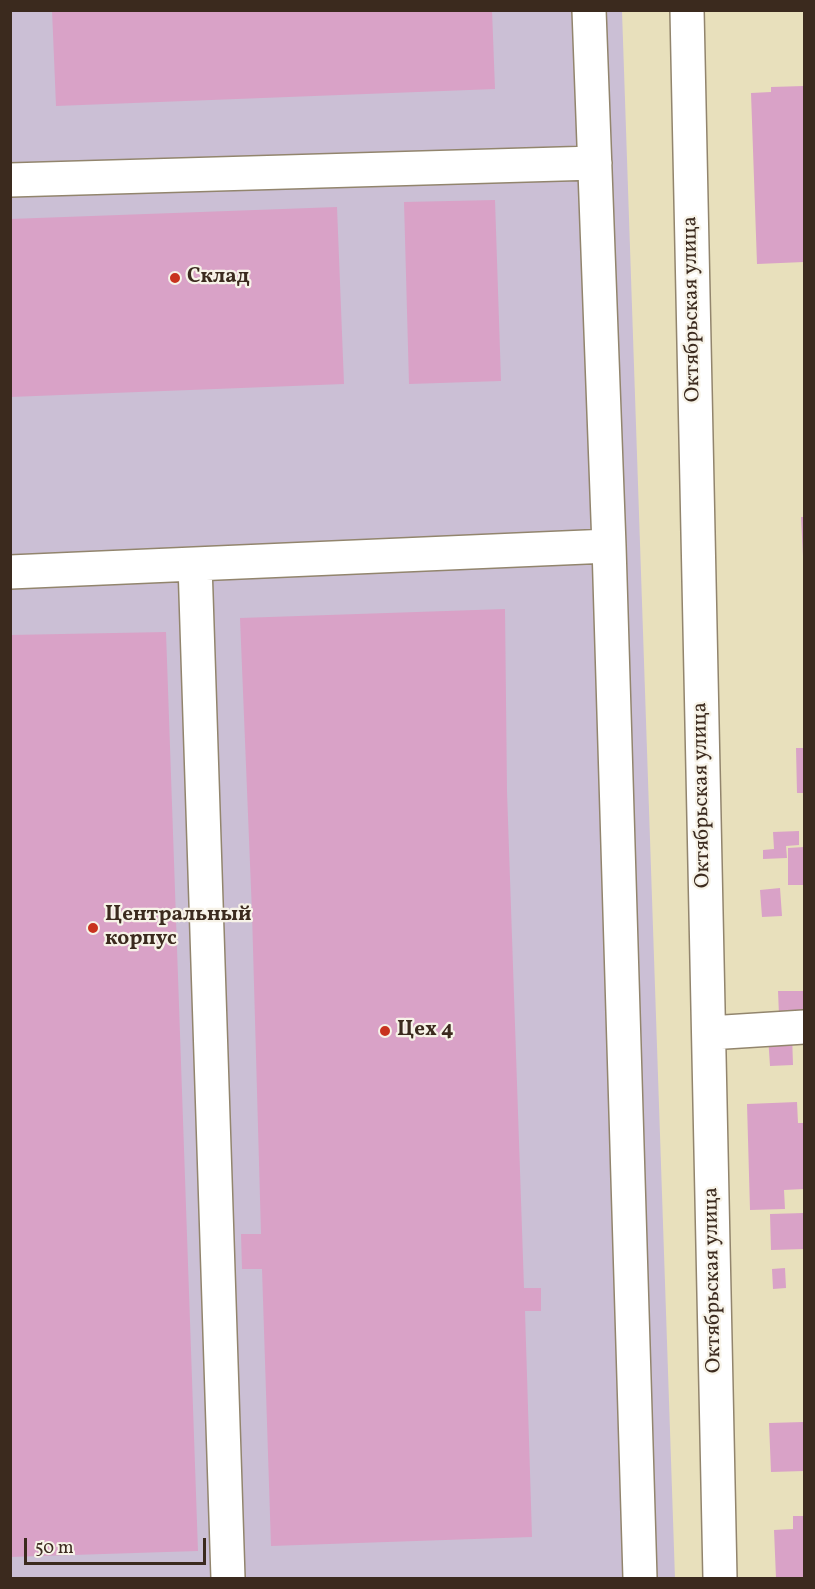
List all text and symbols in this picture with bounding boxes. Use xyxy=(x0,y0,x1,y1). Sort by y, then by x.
street label: Октябрьская улица xyxy=(679,216,707,402)
place label: Склад xyxy=(187,265,250,291)
marker: Склад xyxy=(168,271,182,285)
street label: Октябрьская улица xyxy=(689,702,717,888)
place label: Центральный корпус xyxy=(105,903,252,953)
marker: Центральный корпус xyxy=(86,921,100,935)
place label: Цех 4 xyxy=(397,1018,454,1044)
marker: Цех 4 xyxy=(378,1024,392,1038)
street label: Октябрьская улица xyxy=(700,1187,728,1373)
scale bar xyxy=(27,1526,208,1564)
text: 50 m xyxy=(35,1536,74,1561)

